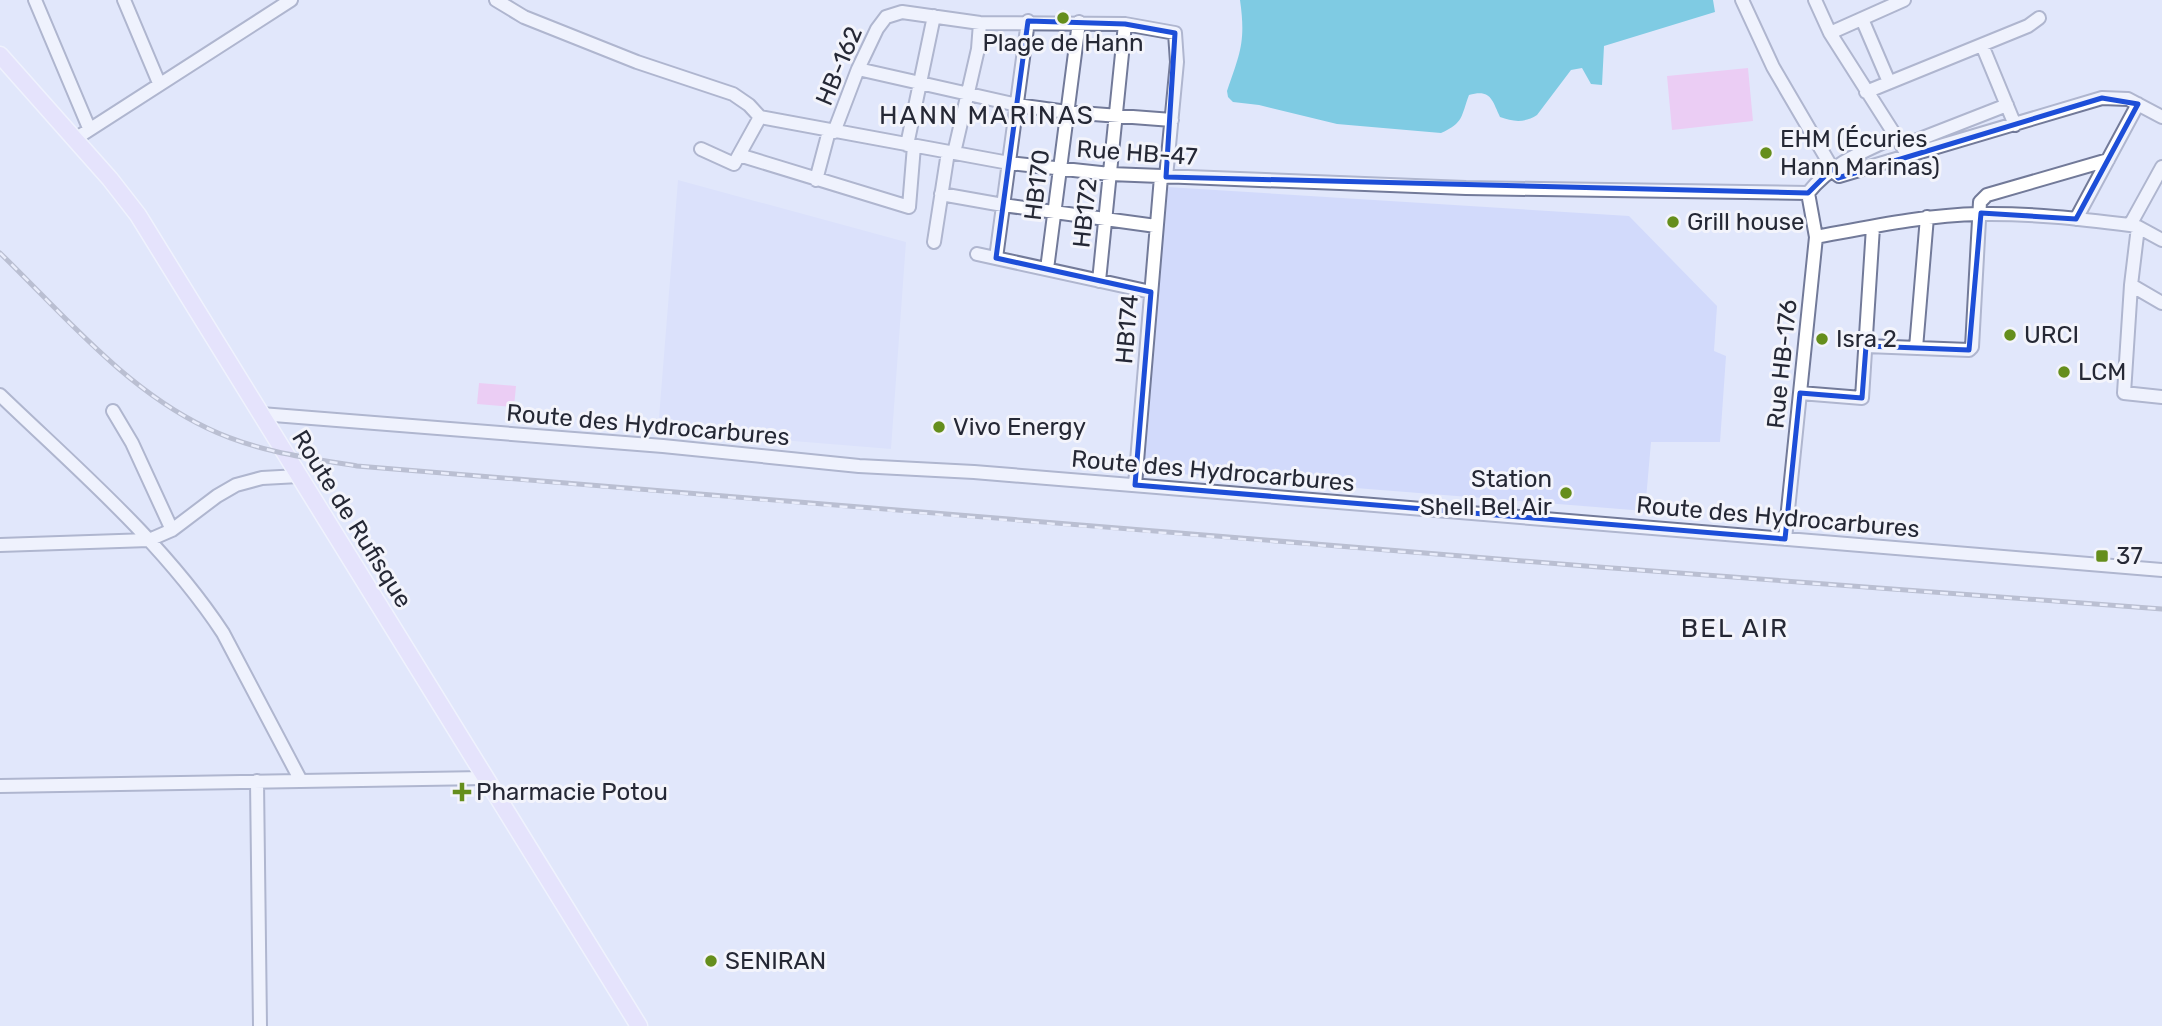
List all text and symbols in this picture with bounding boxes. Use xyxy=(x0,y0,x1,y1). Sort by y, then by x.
marker: Plage de Hann xyxy=(1055,10,1071,26)
street label: HB-162 xyxy=(810,22,868,110)
place label: Plage de Hann xyxy=(982,29,1144,57)
district label: HANN MARINAS xyxy=(879,100,1095,131)
place label: EHM (Écuries Hann Marinas) xyxy=(1780,125,1940,181)
street label: Rue HB-47 xyxy=(1076,135,1198,171)
marker: EHM (Écuries Hann Marinas) xyxy=(1758,145,1774,161)
street label: HB170 xyxy=(1019,148,1055,222)
street label: HB172 xyxy=(1067,177,1103,249)
place label: Grill house xyxy=(1687,208,1804,236)
marker: Grill house xyxy=(1665,214,1681,230)
street label: HB174 xyxy=(1110,293,1144,365)
street label: Rue HB-176 xyxy=(1761,298,1803,430)
place label: URCI xyxy=(2024,321,2079,349)
place label: Isra 2 xyxy=(1836,325,1897,353)
marker: URCI xyxy=(2002,327,2018,343)
marker: Isra 2 xyxy=(1814,331,1830,347)
place label: LCM xyxy=(2078,358,2126,386)
marker: LCM xyxy=(2056,364,2072,380)
street label: Route des Hydrocarbures xyxy=(505,399,791,451)
place label: Vivo Energy xyxy=(953,413,1086,441)
marker: Vivo Energy xyxy=(931,419,947,435)
street label: Route de Rufisque xyxy=(286,425,418,613)
street label: Route des Hydrocarbures xyxy=(1070,445,1356,497)
place label: Station Shell Bel Air xyxy=(1420,465,1552,521)
marker: Station Shell Bel Air xyxy=(1558,485,1574,501)
street label: Route des Hydrocarbures xyxy=(1635,491,1921,543)
place label: 37 xyxy=(2116,542,2143,570)
marker: 37 xyxy=(2094,548,2110,564)
district label: BEL AIR xyxy=(1681,613,1789,644)
place label: Pharmacie Potou xyxy=(476,778,668,806)
marker: Pharmacie Potou xyxy=(454,784,470,800)
place label: SENIRAN xyxy=(725,947,826,975)
marker: SENIRAN xyxy=(703,953,719,969)

